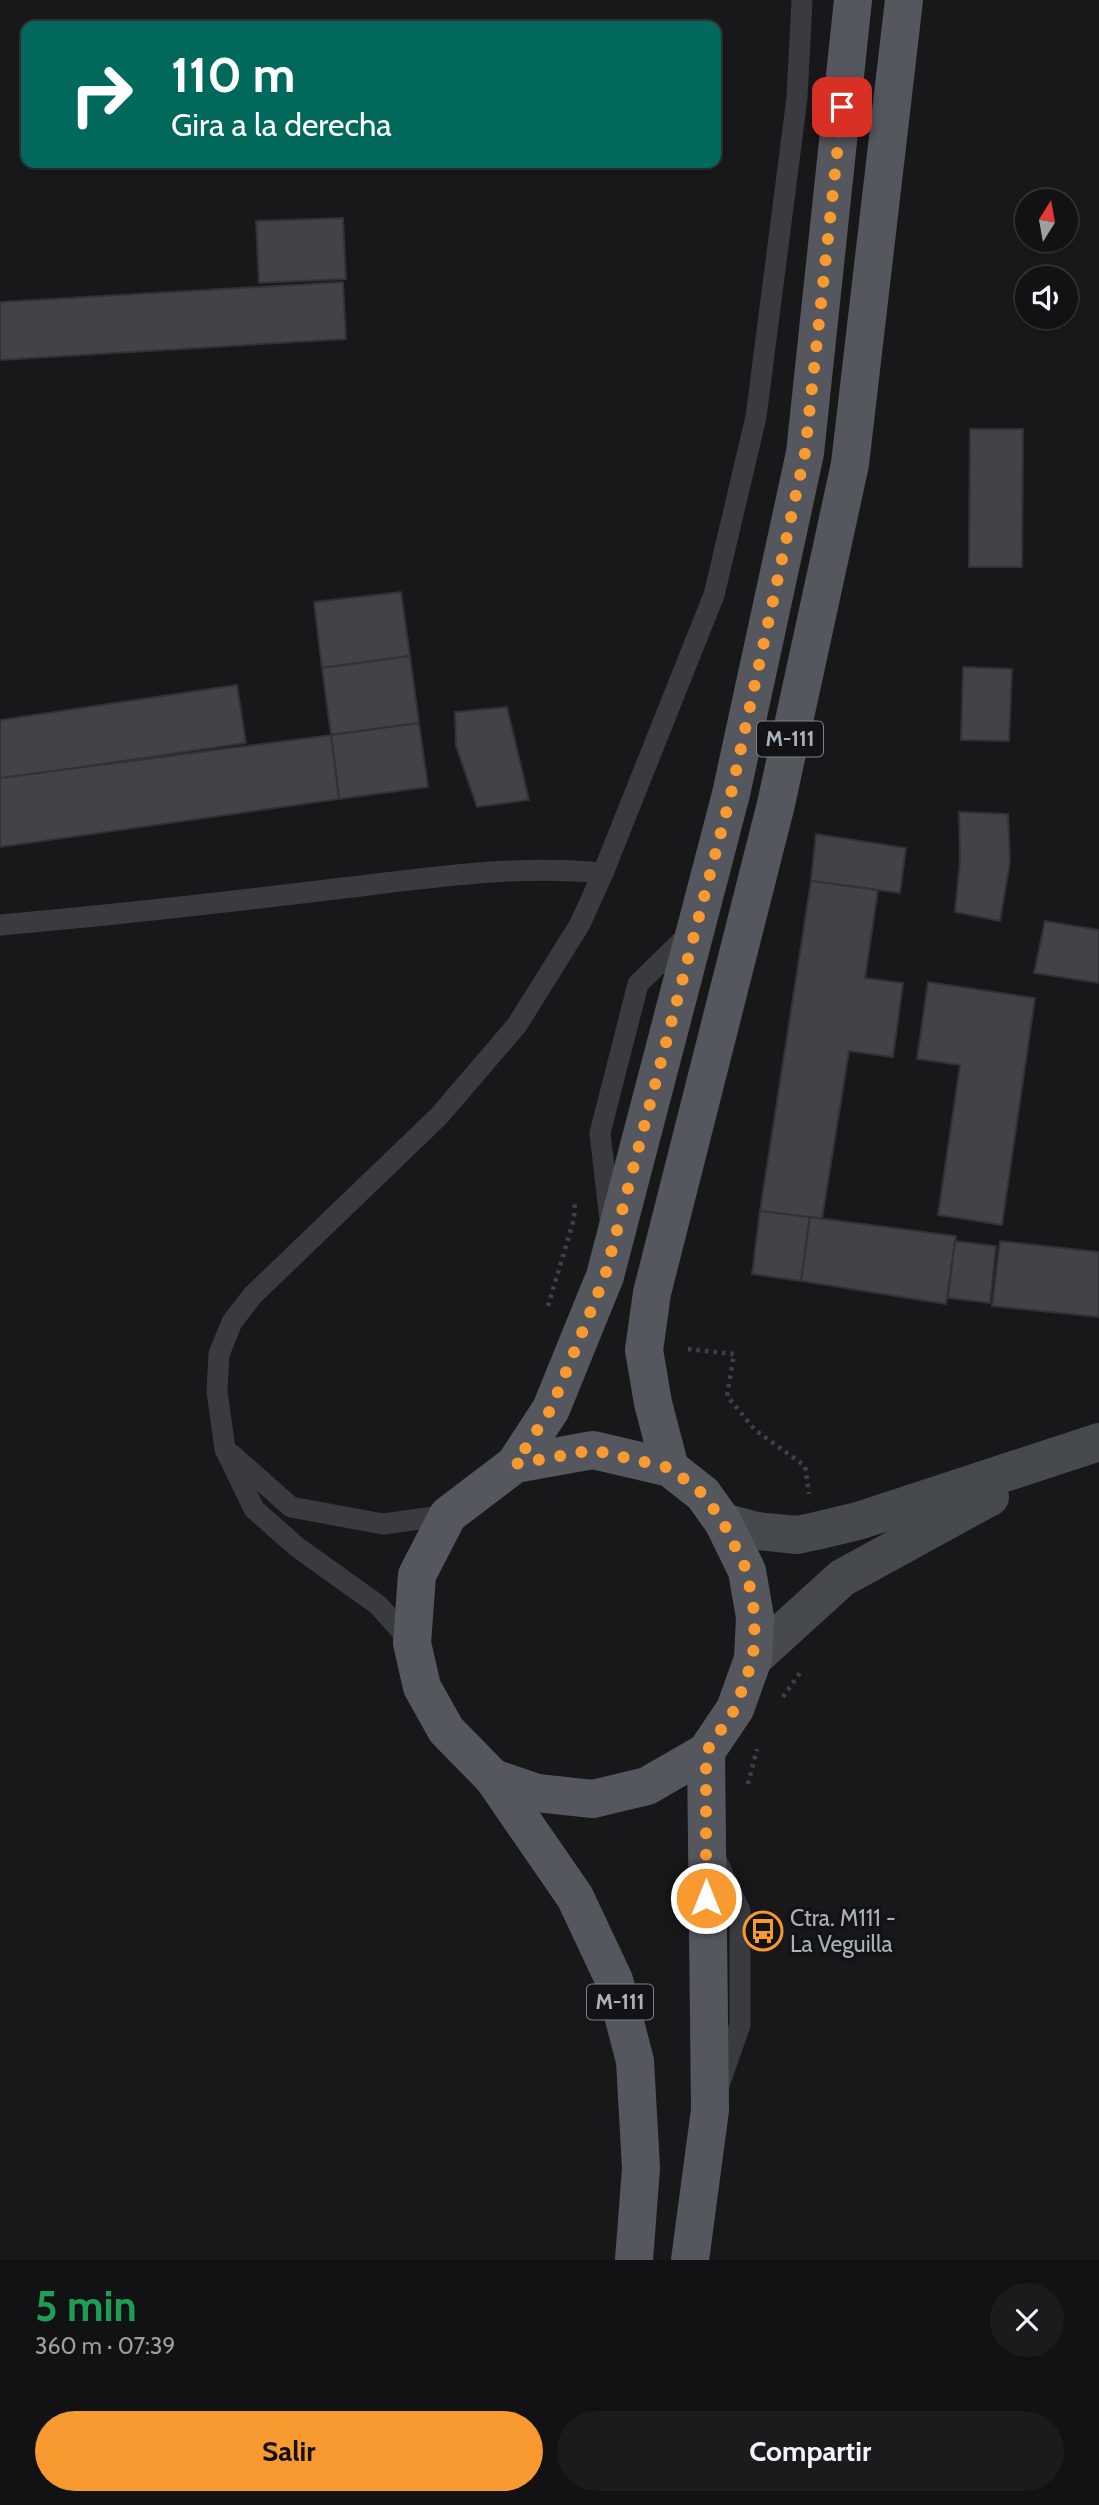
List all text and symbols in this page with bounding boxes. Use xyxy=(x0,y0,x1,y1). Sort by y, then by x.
text: 110 m xyxy=(171,45,295,104)
icon: right xyxy=(56,49,147,140)
pin xyxy=(812,77,872,137)
icon: arrive xyxy=(823,88,861,126)
text: Gira a la derecha xyxy=(171,105,392,144)
north arrow xyxy=(1015,189,1078,252)
map controls xyxy=(1015,189,1078,329)
button: sound xyxy=(1015,266,1078,329)
road number: M-111 xyxy=(757,722,823,756)
position arrow xyxy=(669,1861,743,1935)
place label: Ctra. M111 - La Veguilla xyxy=(790,1904,896,1958)
bus stop icon: Ctra. M111 - La Veguilla xyxy=(742,1910,784,1952)
road number: M-111 xyxy=(587,1984,653,2020)
text: 5 min xyxy=(35,2280,137,2332)
button: close xyxy=(990,2283,1064,2357)
text: 360 m · 07:39 xyxy=(35,2332,175,2360)
button: Salir xyxy=(35,2411,543,2491)
button: Compartir xyxy=(557,2411,1064,2491)

